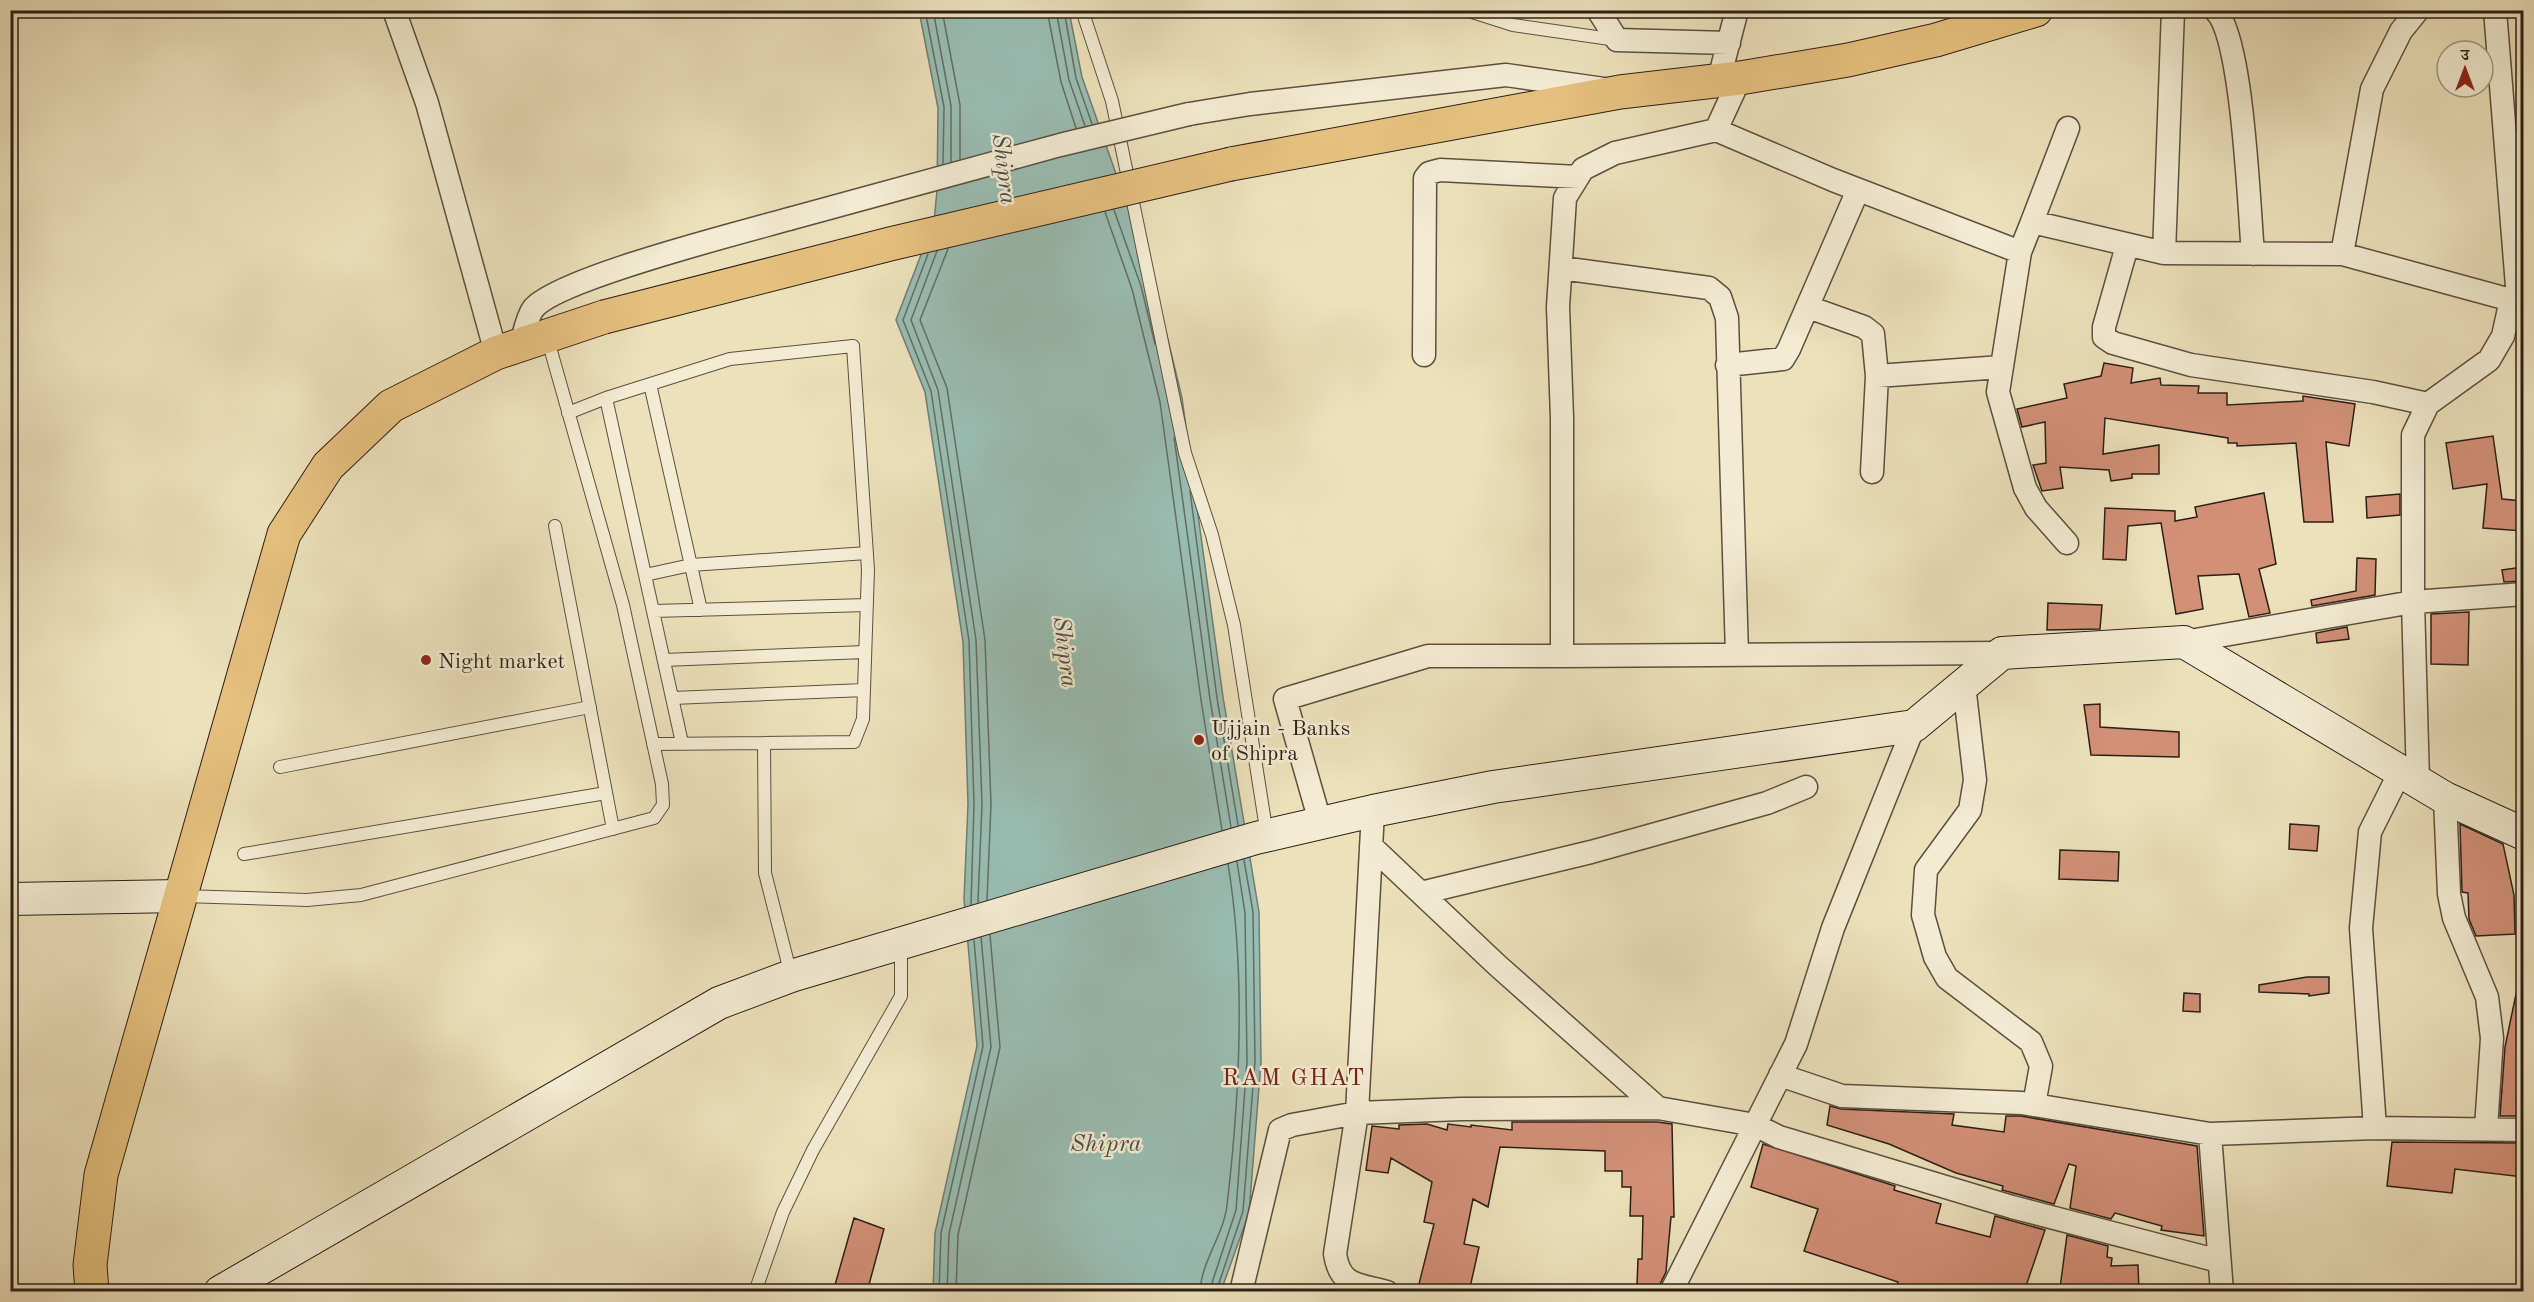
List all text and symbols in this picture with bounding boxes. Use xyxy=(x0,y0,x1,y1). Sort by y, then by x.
north arrow xyxy=(2435,39,2495,99)
text: उ xyxy=(2460,48,2471,64)
water label: Shipra xyxy=(987,132,1019,206)
water label: Shipra xyxy=(1048,615,1080,689)
place label: Night market xyxy=(438,651,565,673)
marker: Night market xyxy=(419,653,433,667)
place label: Ujjain - Banks of Shipra xyxy=(1211,718,1350,765)
marker: Ujjain - Banks of Shipra xyxy=(1192,733,1206,747)
district label: RAM GHAT xyxy=(1222,1067,1366,1091)
water label: Shipra xyxy=(1070,1133,1142,1157)

